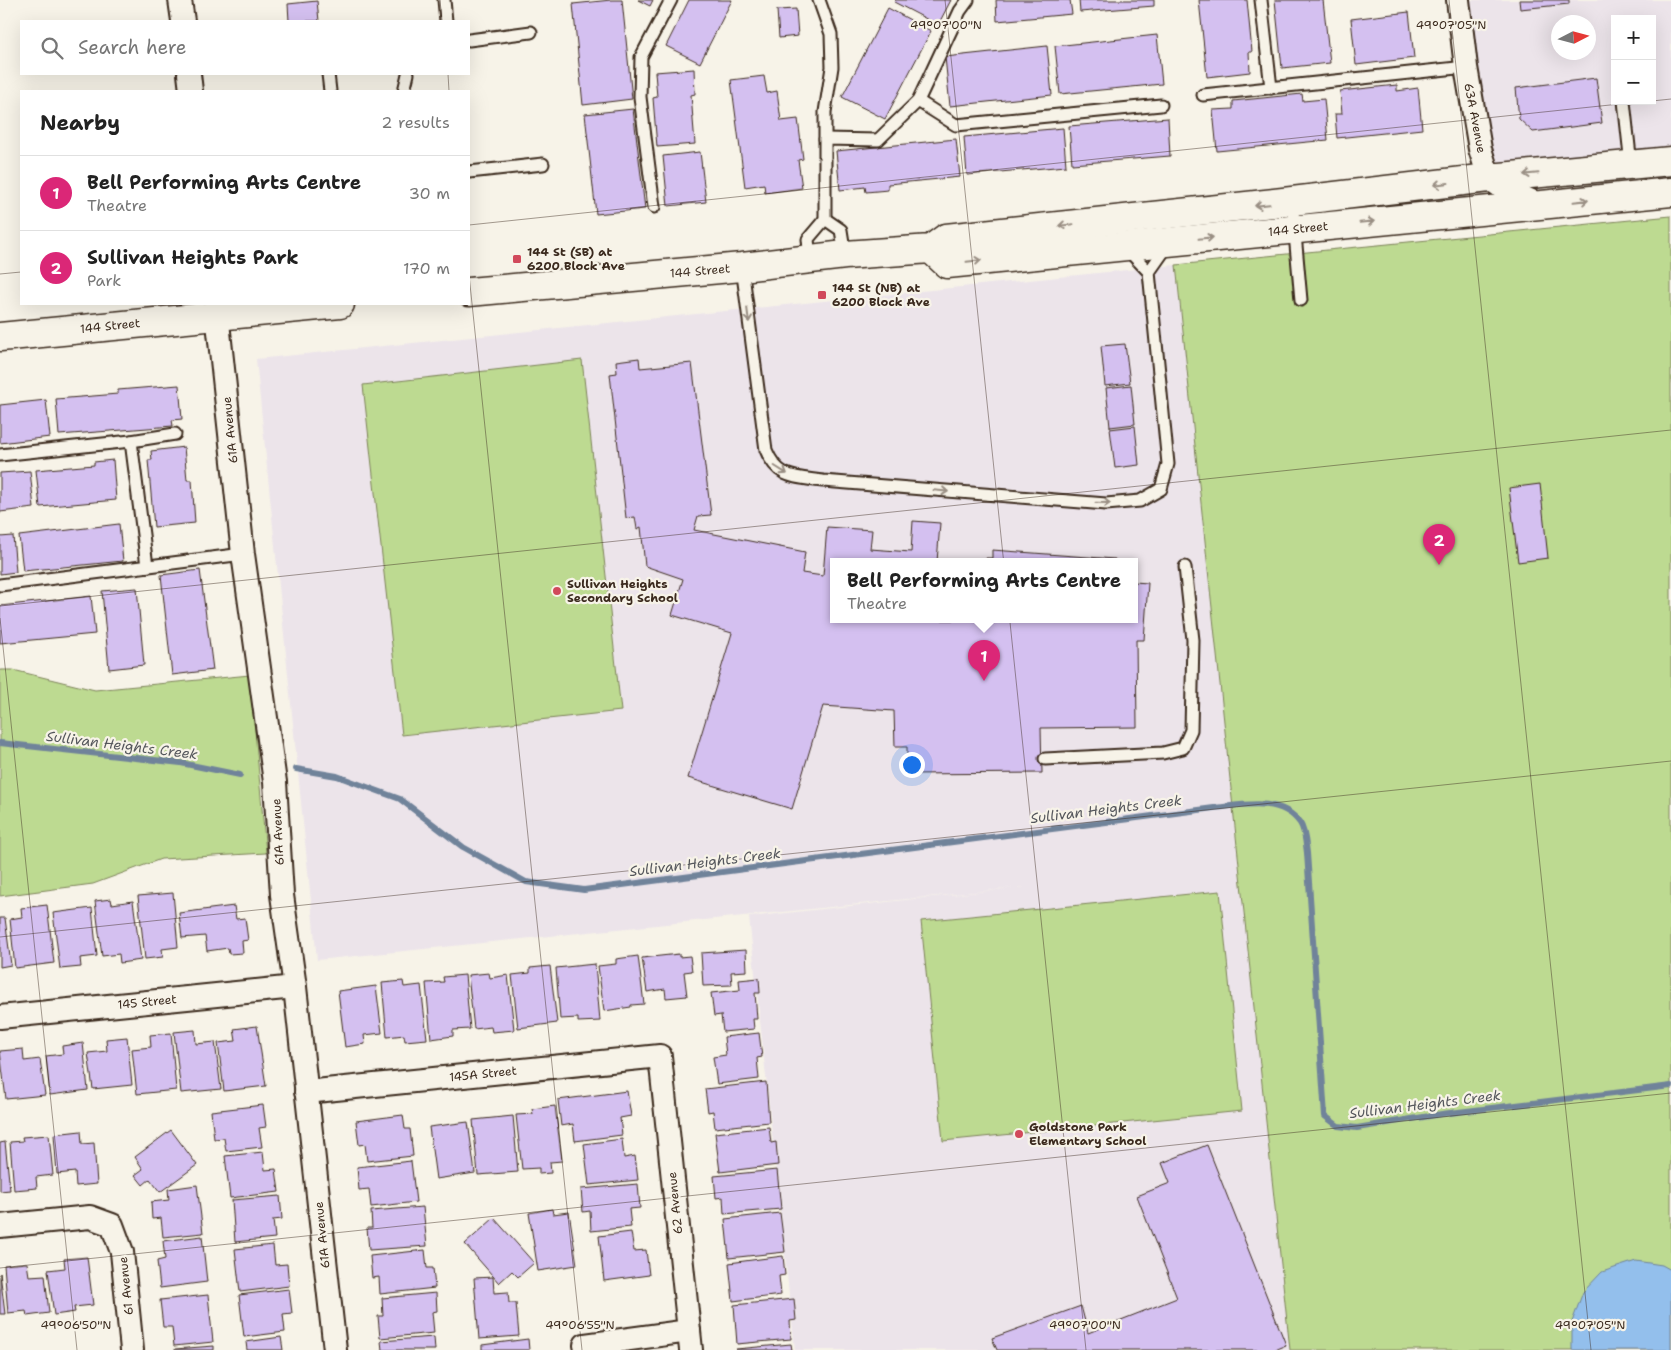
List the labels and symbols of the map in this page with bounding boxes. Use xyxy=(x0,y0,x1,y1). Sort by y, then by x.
north arrow xyxy=(1551,15,1596,60)
text: 49°07'00"N xyxy=(910,17,982,33)
text: 49°07'05"N xyxy=(1416,17,1486,33)
street label: 63A Avenue xyxy=(1460,82,1490,155)
one-way arrow xyxy=(1523,169,1539,179)
one-way arrow xyxy=(1433,179,1449,189)
one-way arrow xyxy=(1573,196,1589,206)
one-way arrow xyxy=(1254,200,1270,209)
street label: 144 Street xyxy=(1267,218,1329,240)
one-way arrow xyxy=(1359,218,1375,227)
one-way arrow xyxy=(1058,220,1074,230)
one-way arrow xyxy=(1197,234,1213,243)
place label: 144 St (SB) at 6200 Block Ave xyxy=(527,244,625,274)
marker: 144 St (SB) at 6200 Block Ave xyxy=(511,253,523,265)
one-way arrow xyxy=(966,256,982,266)
street label: 144 Street xyxy=(669,260,731,282)
place label: 144 St (NB) at 6200 Block Ave xyxy=(832,280,930,310)
marker: 144 St (NB) at 6200 Block Ave xyxy=(816,289,828,301)
one-way arrow xyxy=(743,307,753,323)
street label: 144 Street xyxy=(79,315,141,337)
street label: 61A Avenue xyxy=(219,396,241,464)
one-way arrow xyxy=(774,465,788,476)
one-way arrow xyxy=(933,486,949,495)
one-way arrow xyxy=(1094,498,1111,508)
pin: 2 xyxy=(1423,524,1455,565)
place label: Sullivan Heights Secondary School xyxy=(567,576,678,606)
marker: Sullivan Heights Secondary School xyxy=(551,585,563,597)
pin: 1 xyxy=(968,640,1000,681)
water label: Sullivan Heights Creek xyxy=(45,727,199,763)
your location xyxy=(899,752,925,778)
water label: Sullivan Heights Creek xyxy=(1029,791,1183,827)
street label: 61A Avenue xyxy=(268,798,288,866)
water label: Sullivan Heights Creek xyxy=(628,844,782,880)
street label: 145 Street xyxy=(117,991,177,1013)
street label: 145A Street xyxy=(448,1062,518,1086)
water label: Sullivan Heights Creek xyxy=(1348,1086,1502,1122)
place label: Goldstone Park Elementary School xyxy=(1029,1119,1146,1149)
marker: Goldstone Park Elementary School xyxy=(1013,1128,1025,1140)
street label: 62 Avenue xyxy=(664,1171,686,1235)
street label: 61A Avenue xyxy=(311,1201,333,1269)
street label: 61 Avenue xyxy=(115,1256,137,1316)
text: 49°06'50"N xyxy=(40,1317,112,1333)
text: 49°06'55"N xyxy=(545,1317,615,1333)
text: 49°07'00"N xyxy=(1049,1317,1121,1333)
text: 49°07'05"N xyxy=(1555,1317,1625,1333)

